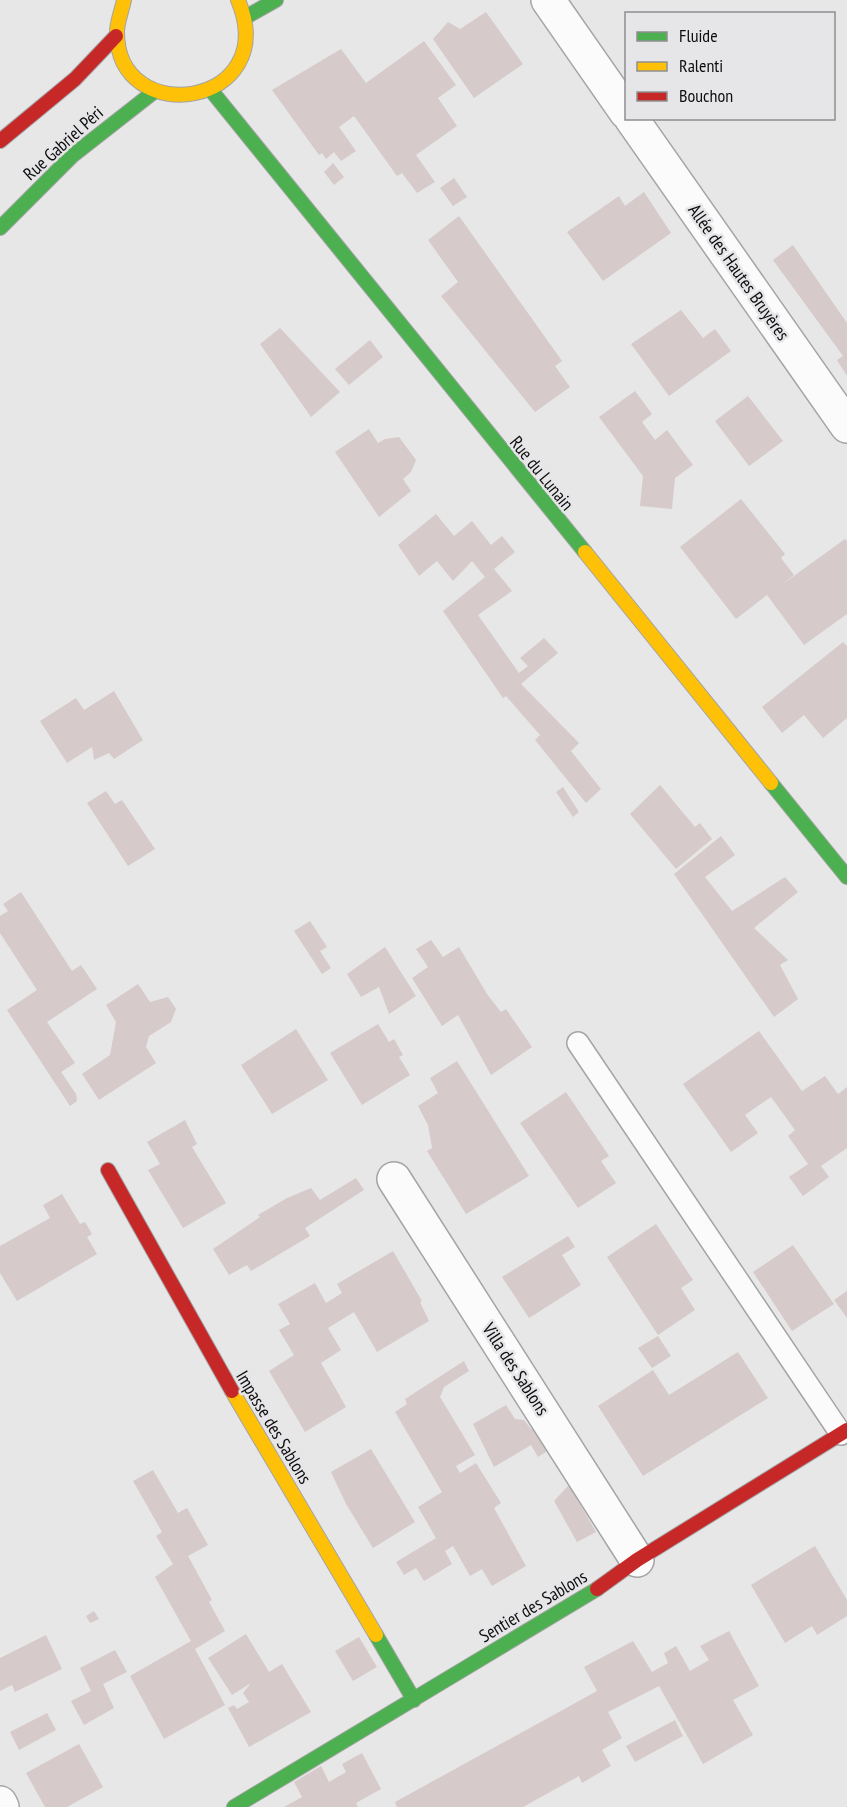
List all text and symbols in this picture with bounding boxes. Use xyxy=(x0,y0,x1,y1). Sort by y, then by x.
legend xyxy=(625,12,835,120)
text: Fluide xyxy=(679,24,718,47)
text: Ralenti xyxy=(679,54,723,77)
text: Bouchon xyxy=(679,84,733,107)
street label: Rue Gabriel Péri xyxy=(18,101,108,185)
street label: Allée des Hautes Bruyères xyxy=(683,199,795,345)
street label: Rue du Lunain xyxy=(505,431,579,515)
street label: Villa des Sablons xyxy=(477,1318,554,1419)
street label: Impasse des Sablons xyxy=(231,1366,317,1488)
street label: Sentier des Sablons xyxy=(475,1565,591,1647)

